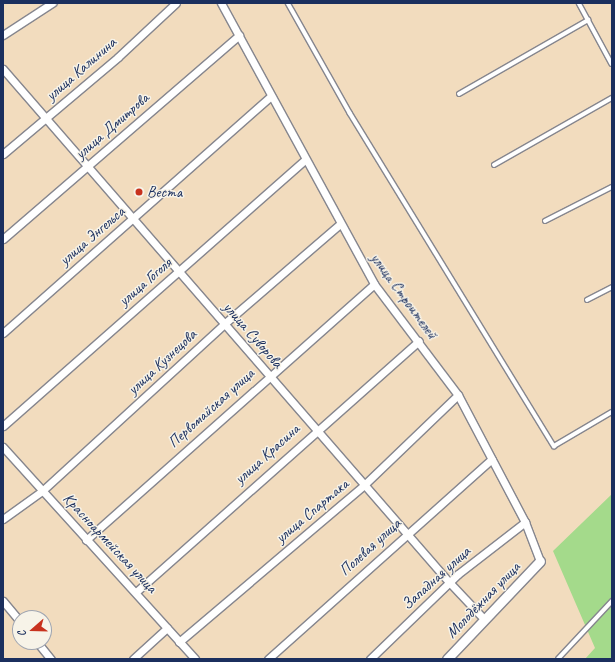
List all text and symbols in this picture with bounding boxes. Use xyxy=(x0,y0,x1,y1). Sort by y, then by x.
street label: улица Калинина xyxy=(42,33,120,105)
street label: улица Дмитрова xyxy=(71,88,153,164)
place label: Веста xyxy=(147,182,182,202)
marker: Веста xyxy=(134,187,144,197)
street label: улица Энгельса xyxy=(55,202,129,270)
street label: улица Строителей xyxy=(367,250,441,342)
street label: улица Гоголя xyxy=(115,254,175,310)
street label: улица Суворова xyxy=(219,298,287,372)
street label: улица Кузнецова xyxy=(123,325,201,399)
street label: Первомайская улица xyxy=(163,364,259,452)
street label: улица Красина xyxy=(230,420,304,488)
street label: улица Спартака xyxy=(272,475,352,547)
street label: Красноармейская улица xyxy=(58,489,162,597)
street label: Полевая улица xyxy=(335,514,405,580)
street label: Западная улица xyxy=(397,542,475,614)
street label: Молодёжная улица xyxy=(441,557,525,643)
north arrow xyxy=(12,610,52,650)
text: С xyxy=(14,629,29,639)

